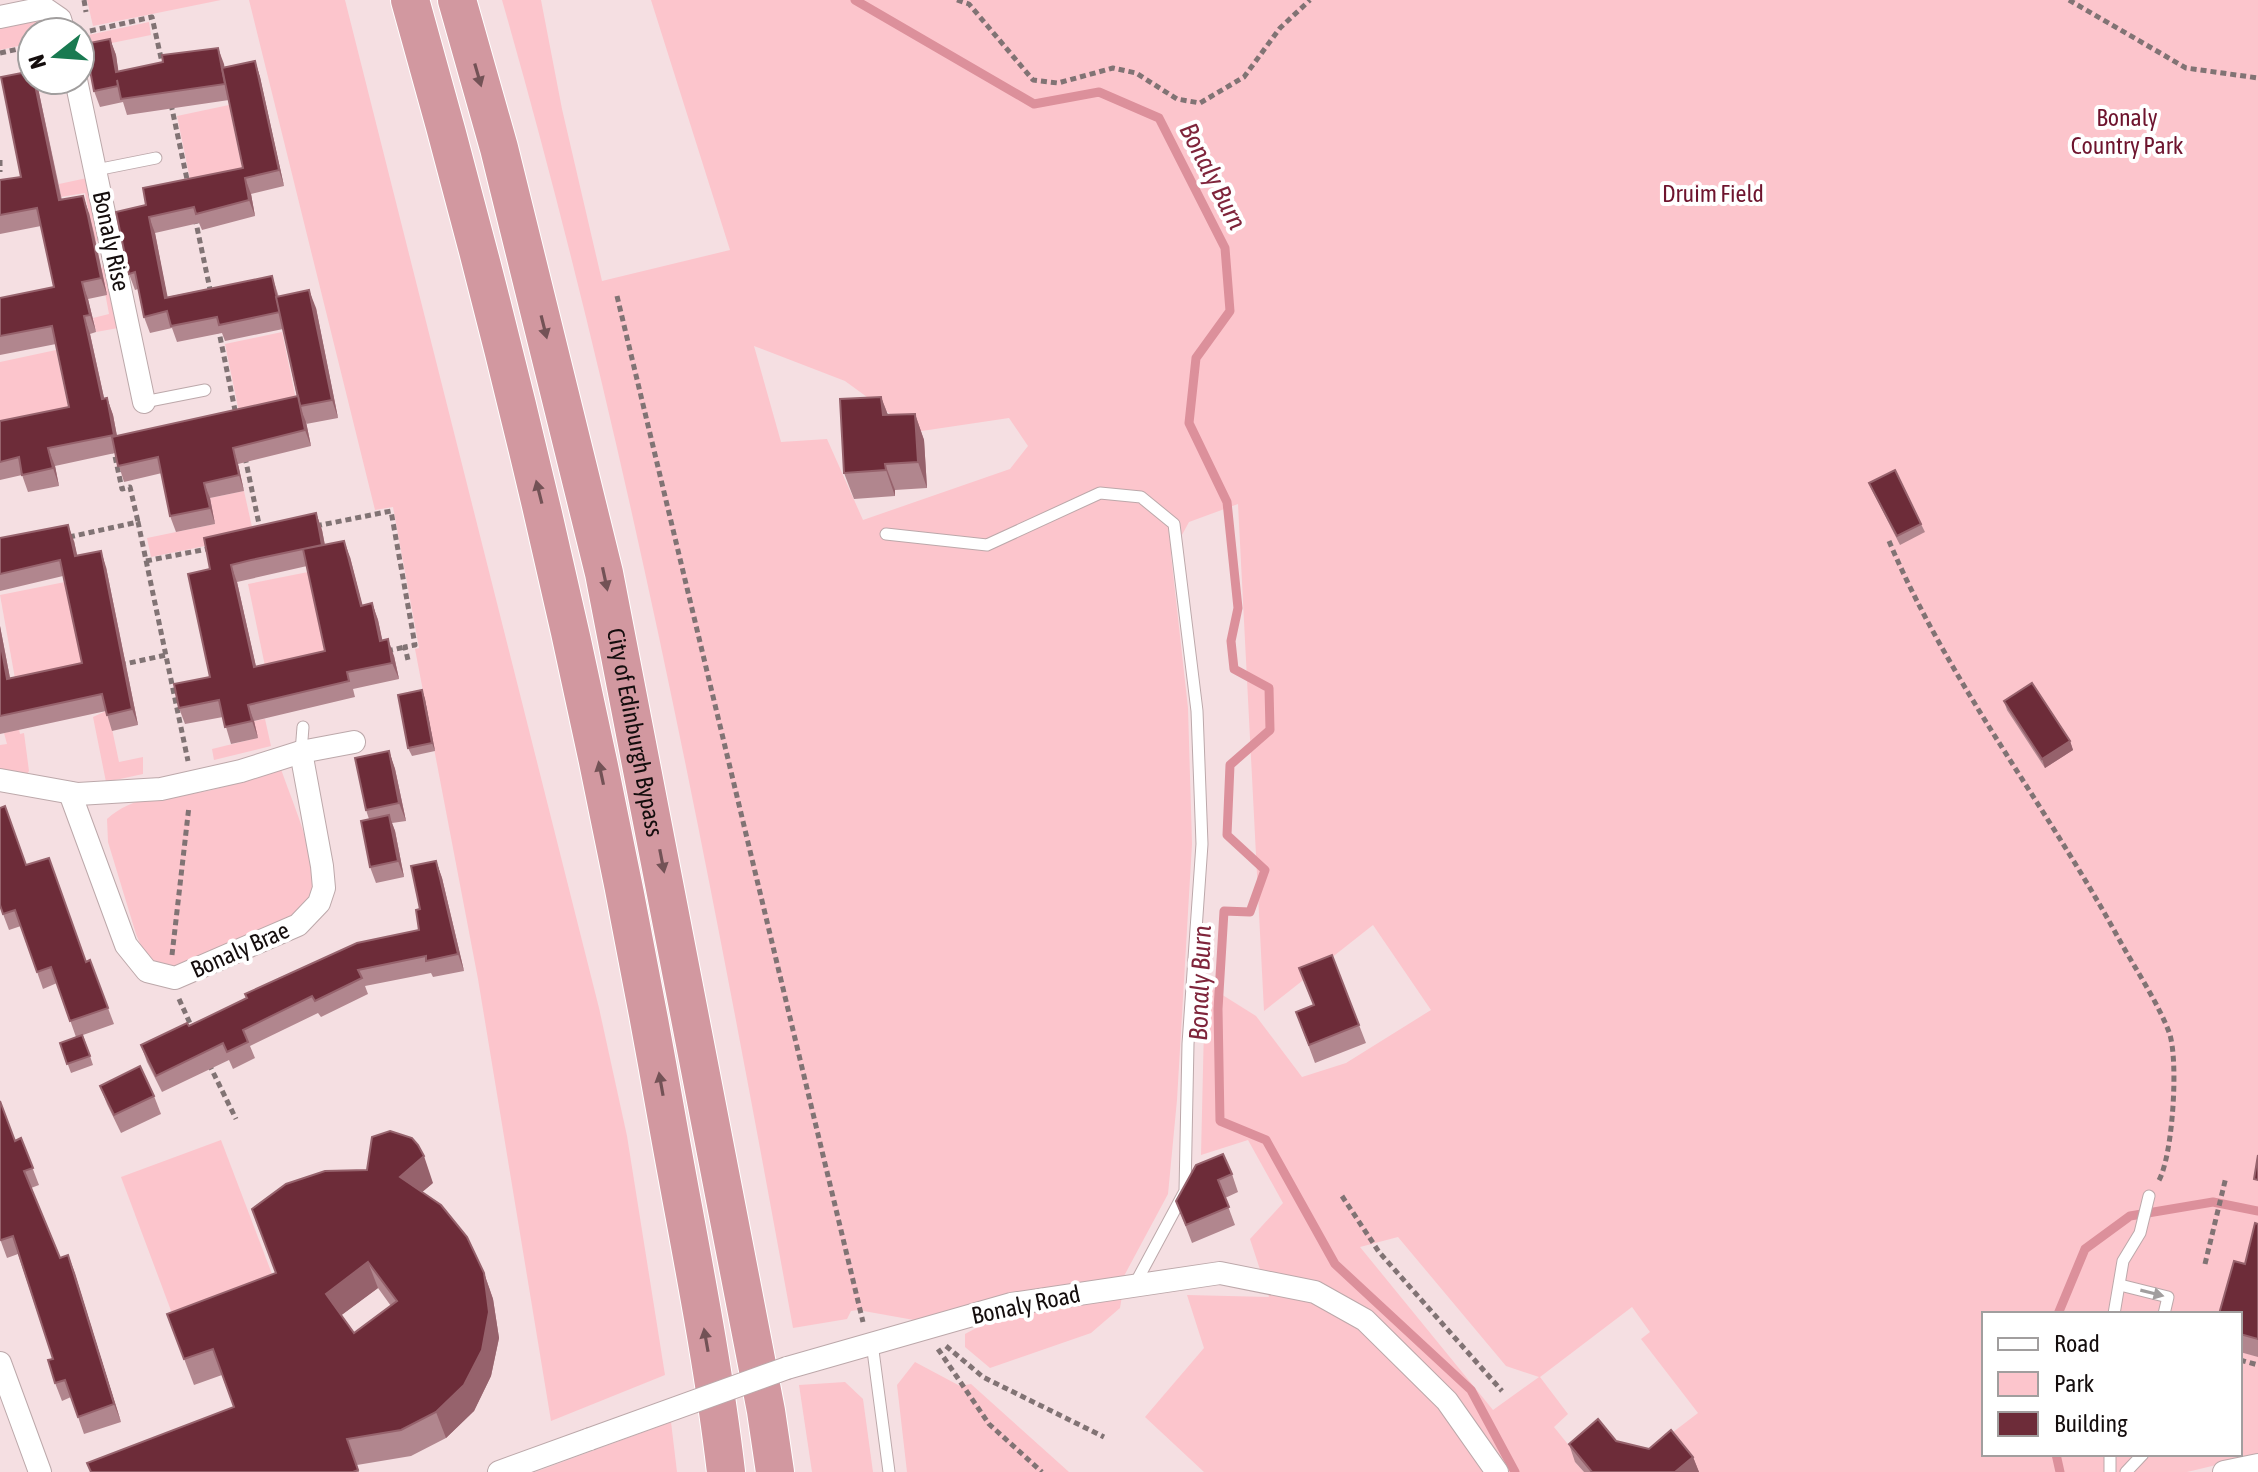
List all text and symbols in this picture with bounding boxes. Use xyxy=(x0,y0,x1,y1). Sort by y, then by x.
north arrow xyxy=(16,16,96,96)
text: N xyxy=(23,52,51,72)
one-way arrow xyxy=(473,62,485,87)
park label: Bonaly Country Park xyxy=(2071,104,2184,159)
water label: Bonaly Burn xyxy=(1173,118,1253,235)
park label: Druim Field xyxy=(1662,180,1764,207)
street label: Bonaly Rise xyxy=(88,188,135,293)
one-way arrow xyxy=(538,314,551,339)
one-way arrow xyxy=(532,480,545,505)
one-way arrow xyxy=(599,567,612,592)
street label: City of Edinburgh Bypass xyxy=(602,626,669,839)
one-way arrow xyxy=(594,761,607,786)
one-way arrow xyxy=(657,849,669,874)
street label: Bonaly Brae xyxy=(186,916,293,983)
water label: Bonaly Burn xyxy=(1183,924,1217,1041)
one-way arrow xyxy=(654,1071,667,1096)
street label: Bonaly Road xyxy=(969,1280,1083,1329)
one-way arrow xyxy=(2140,1288,2165,1300)
legend xyxy=(1982,1312,2242,1456)
one-way arrow xyxy=(699,1327,712,1352)
text: Road xyxy=(2054,1330,2100,1357)
text: Park xyxy=(2054,1370,2095,1397)
text: Building xyxy=(2054,1410,2128,1437)

